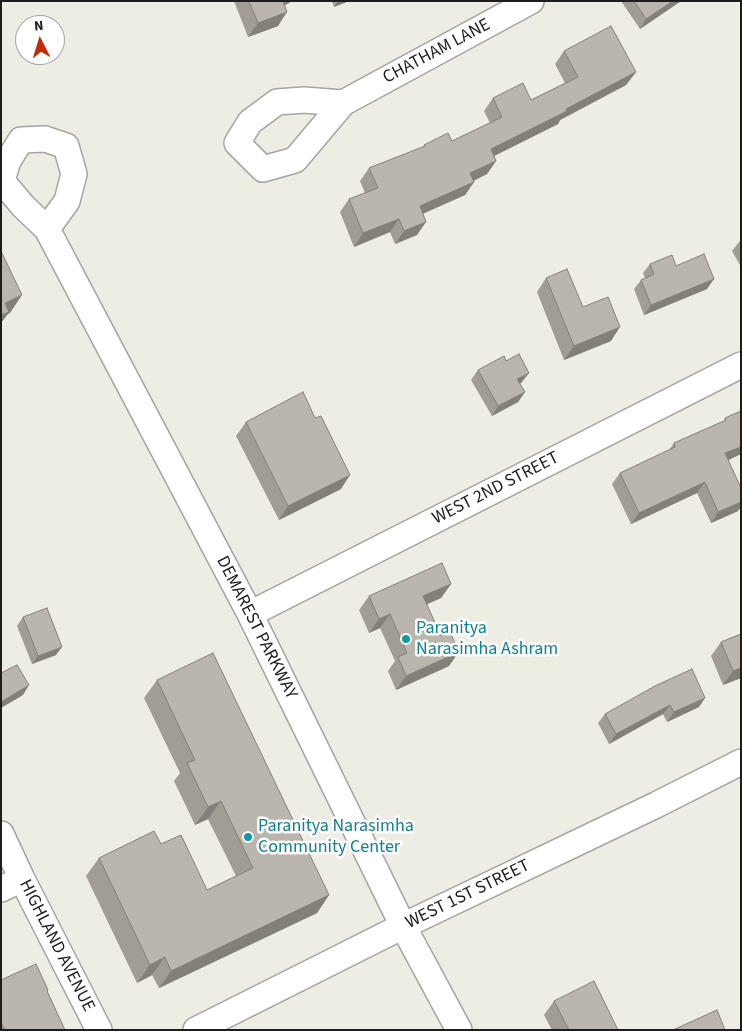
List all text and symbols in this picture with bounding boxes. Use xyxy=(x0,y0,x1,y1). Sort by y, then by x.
north arrow xyxy=(15,15,65,65)
street label: CHATHAM LANE xyxy=(380,15,494,89)
text: N xyxy=(33,16,44,36)
street label: WEST 2ND STREET xyxy=(429,448,563,530)
street label: DEMAREST PARKWAY xyxy=(211,553,301,703)
place label: Paranitya Narasimha Ashram xyxy=(416,618,558,660)
marker: Paranitya Narasimha Ashram xyxy=(400,633,412,645)
place label: Paranitya Narasimha Community Center xyxy=(258,816,414,859)
marker: Paranitya Narasimha Community Center xyxy=(242,831,254,843)
street label: WEST 1ST STREET xyxy=(402,856,534,934)
street label: HIGHLAND AVENUE xyxy=(13,876,99,1016)

